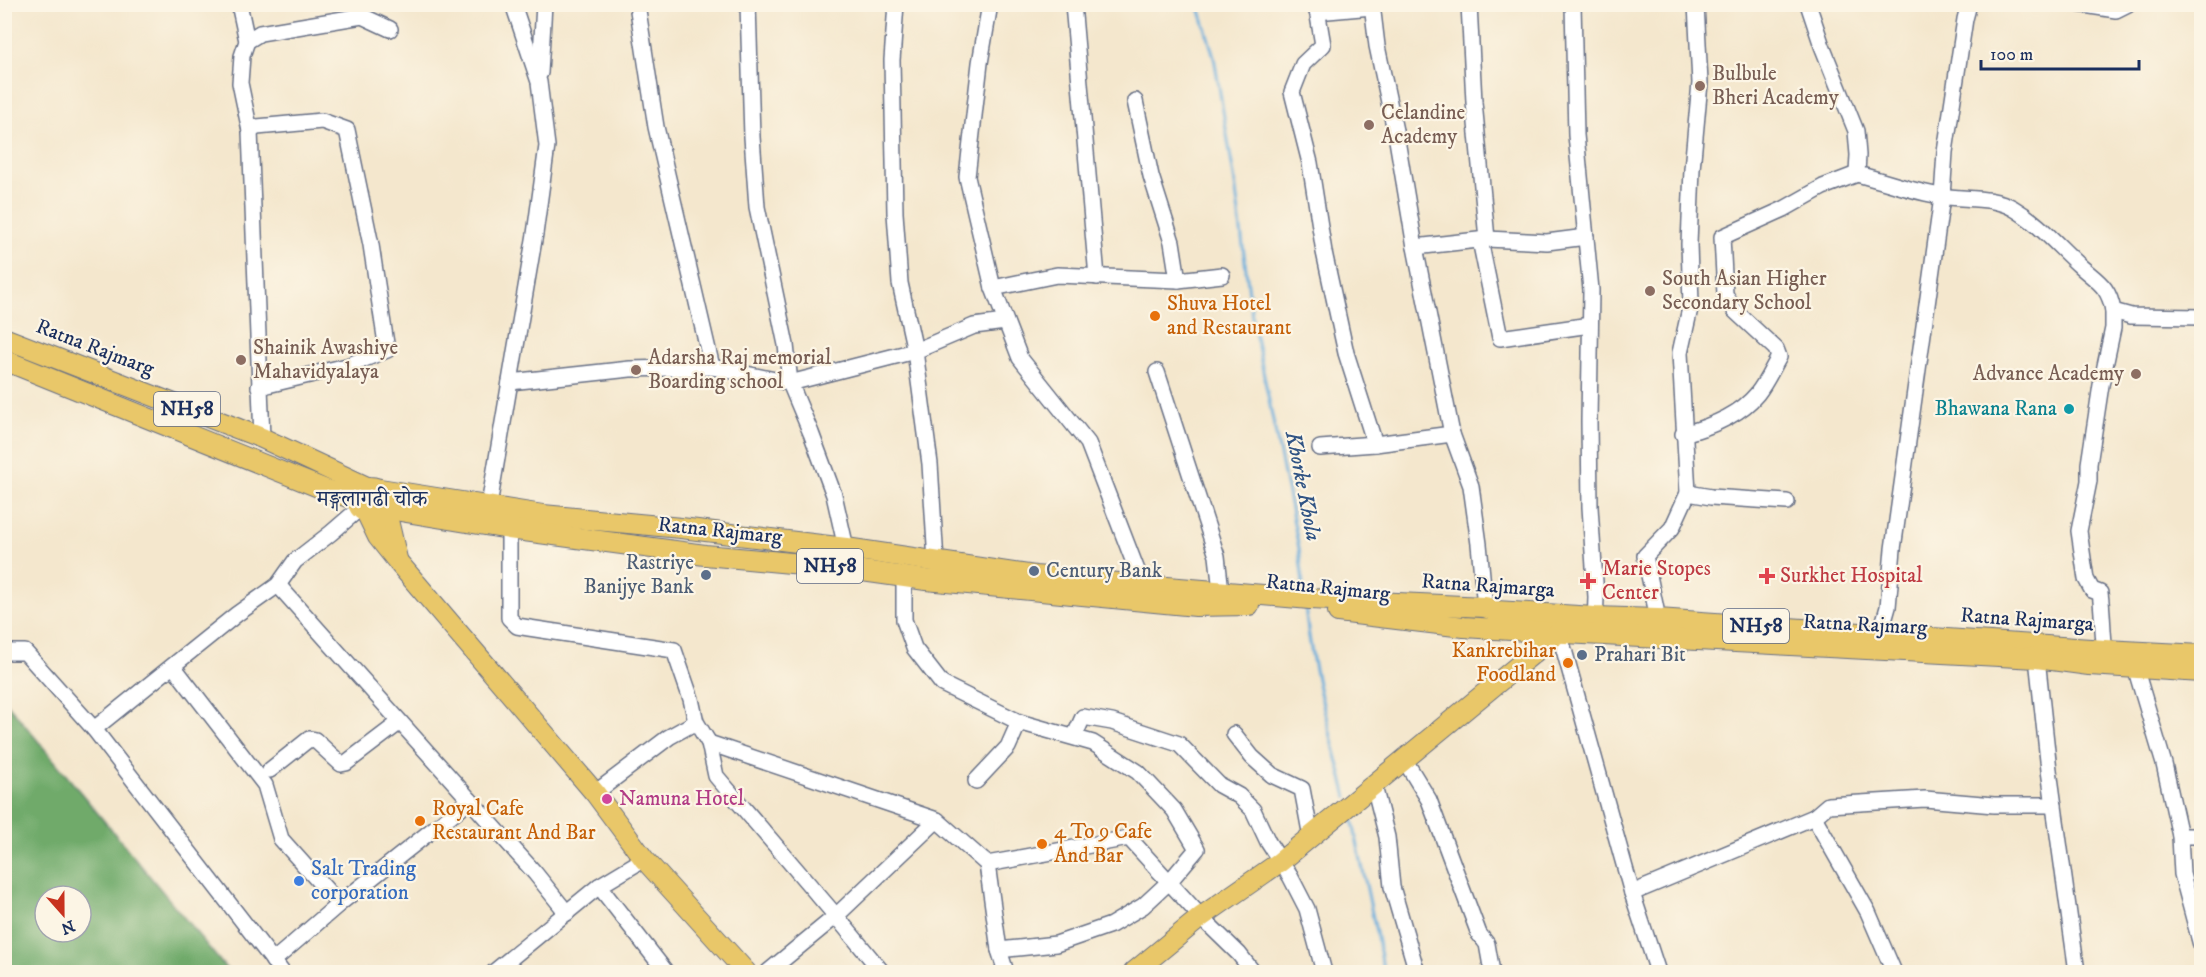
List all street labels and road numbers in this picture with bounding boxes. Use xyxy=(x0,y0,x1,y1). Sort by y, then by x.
street label: Ratna Rajmarg xyxy=(32,314,159,383)
road number: NH58 xyxy=(154,392,220,426)
street label: Ratna Rajmarg xyxy=(657,512,784,551)
road number: NH58 xyxy=(797,549,863,583)
street label: Ratna Rajmarga xyxy=(1420,568,1556,604)
street label: Ratna Rajmarg xyxy=(1265,569,1392,608)
street label: Ratna Rajmarga xyxy=(1959,602,2095,638)
road number: NH58 xyxy=(1723,609,1789,643)
street label: Ratna Rajmarg xyxy=(1802,609,1929,641)

